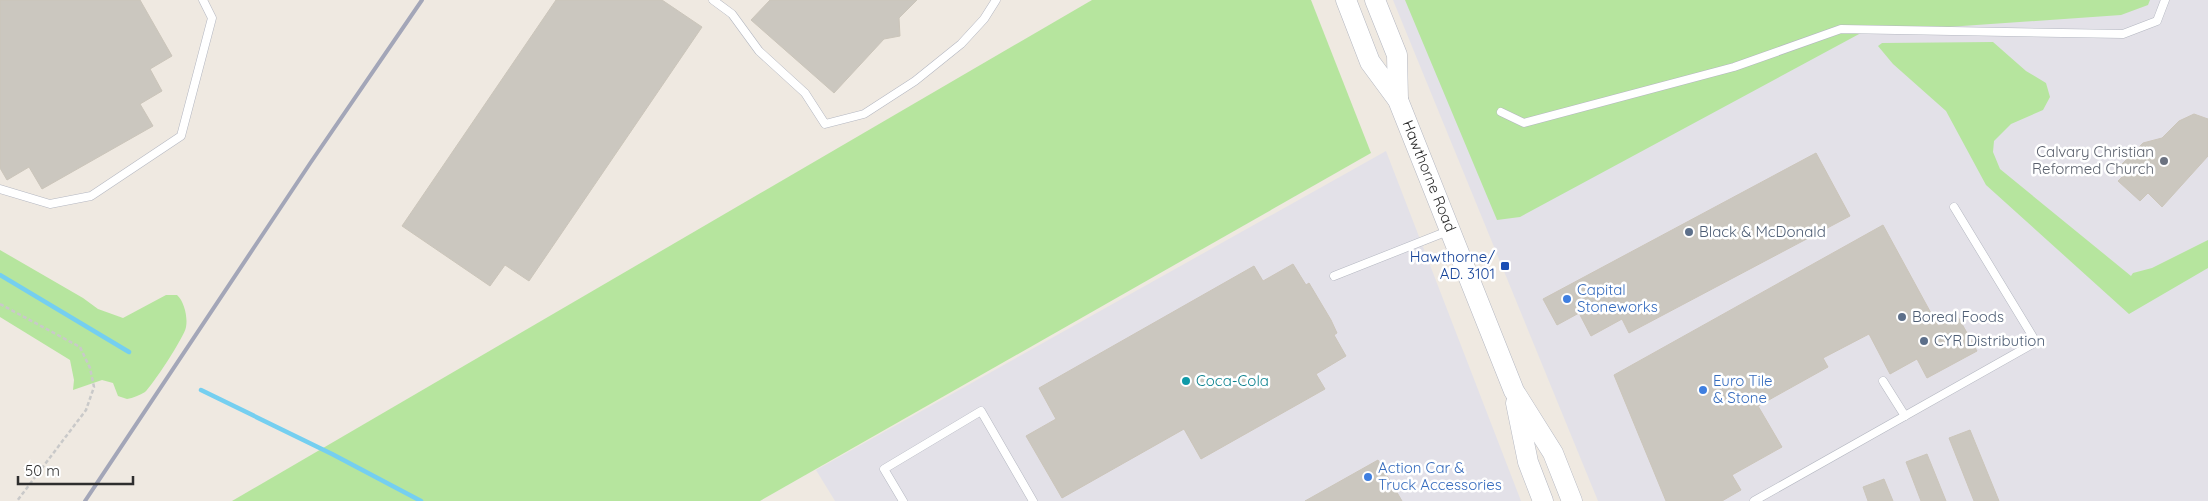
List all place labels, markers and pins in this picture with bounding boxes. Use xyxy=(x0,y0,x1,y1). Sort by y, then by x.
place label: Calvary Christian Reformed Church xyxy=(2032,142,2154,178)
marker: Calvary Christian Reformed Church xyxy=(2158,155,2170,167)
place label: Black & McDonald xyxy=(1699,222,1826,241)
marker: Black & McDonald xyxy=(1683,226,1695,238)
place label: Hawthorne/ AD. 3101 xyxy=(1410,247,1495,283)
marker: Hawthorne/ AD. 3101 xyxy=(1499,260,1511,272)
place label: Capital Stoneworks xyxy=(1577,280,1658,316)
marker: Capital Stoneworks xyxy=(1561,293,1573,305)
place label: Boreal Foods xyxy=(1912,307,2004,326)
marker: Boreal Foods xyxy=(1896,311,1908,323)
place label: CYR Distribution xyxy=(1934,331,2045,350)
marker: CYR Distribution xyxy=(1918,335,1930,347)
place label: Coca-Cola xyxy=(1196,371,1269,390)
place label: Euro Tile & Stone xyxy=(1713,371,1773,407)
marker: Coca-Cola xyxy=(1180,375,1192,387)
marker: Euro Tile & Stone xyxy=(1697,384,1709,396)
place label: Action Car & Truck Accessories xyxy=(1378,458,1502,494)
marker: Action Car & Truck Accessories xyxy=(1362,471,1374,483)

